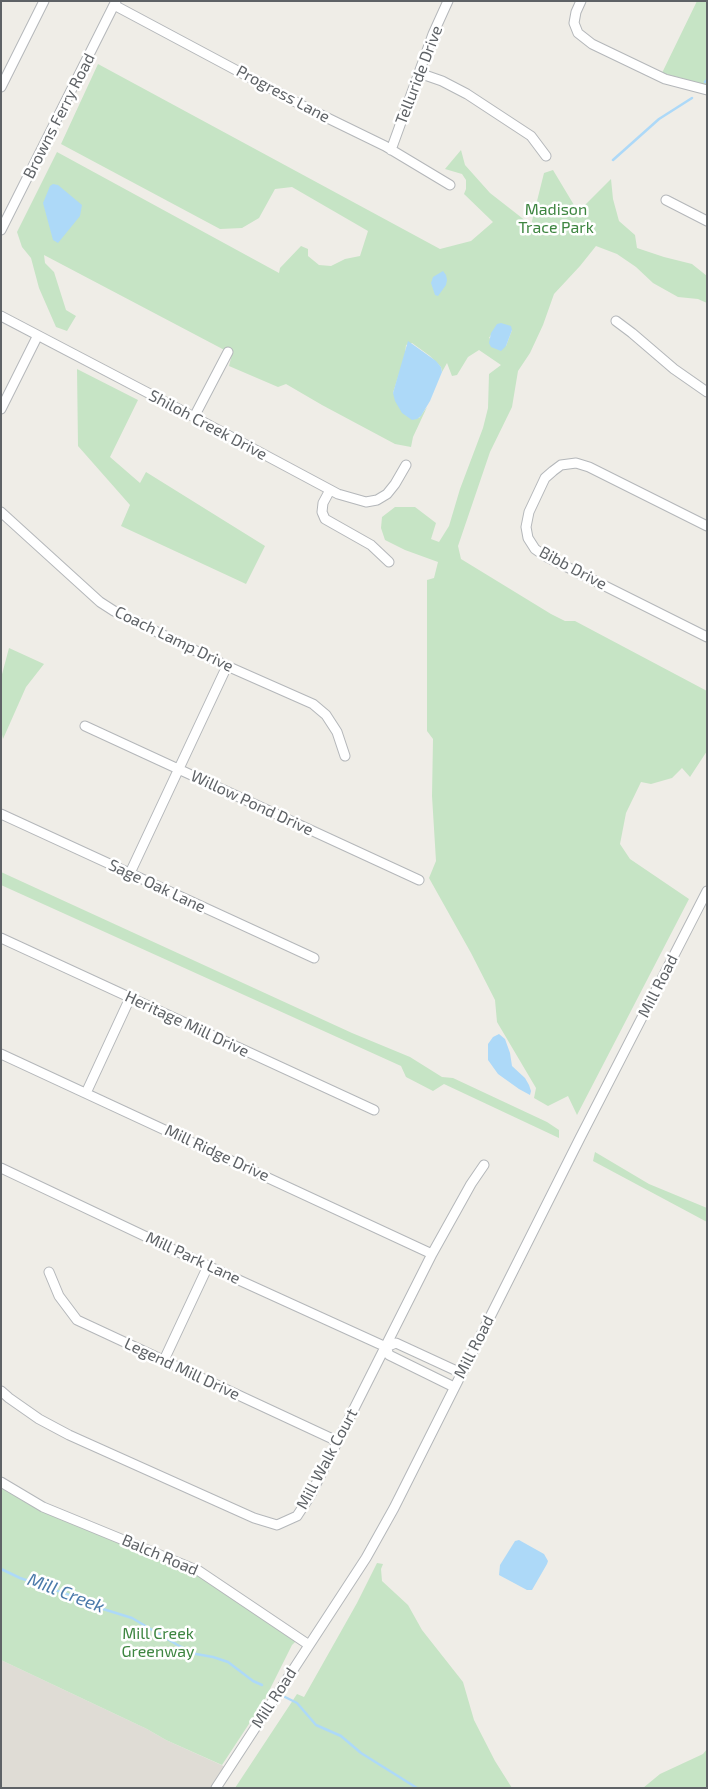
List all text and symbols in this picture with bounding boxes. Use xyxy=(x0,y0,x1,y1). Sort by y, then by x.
street label: Telluride Drive xyxy=(391,23,447,127)
street label: Browns Ferry Road xyxy=(19,50,99,182)
street label: Progress Lane xyxy=(233,61,333,127)
park label: Madison Trace Park xyxy=(518,200,594,238)
street label: Shiloh Creek Drive xyxy=(146,386,270,464)
street label: Bibb Drive xyxy=(536,542,610,594)
street label: Coach Lamp Drive xyxy=(112,602,236,676)
street label: Willow Pond Drive xyxy=(188,766,316,840)
street label: Sage Oak Lane xyxy=(105,855,209,917)
street label: Mill Road xyxy=(634,951,682,1021)
street label: Heritage Mill Drive xyxy=(122,987,252,1061)
street label: Mill Ridge Drive xyxy=(162,1120,272,1186)
street label: Mill Park Lane xyxy=(143,1228,243,1288)
street label: Mill Road xyxy=(450,1312,498,1382)
street label: Legend Mill Drive xyxy=(121,1334,243,1404)
street label: Mill Walk Court xyxy=(292,1405,362,1513)
street label: Balch Road xyxy=(119,1530,201,1580)
water label: Mill Creek xyxy=(24,1568,108,1618)
park label: Mill Creek Greenway xyxy=(121,1624,195,1662)
street label: Mill Road xyxy=(247,1664,301,1732)

